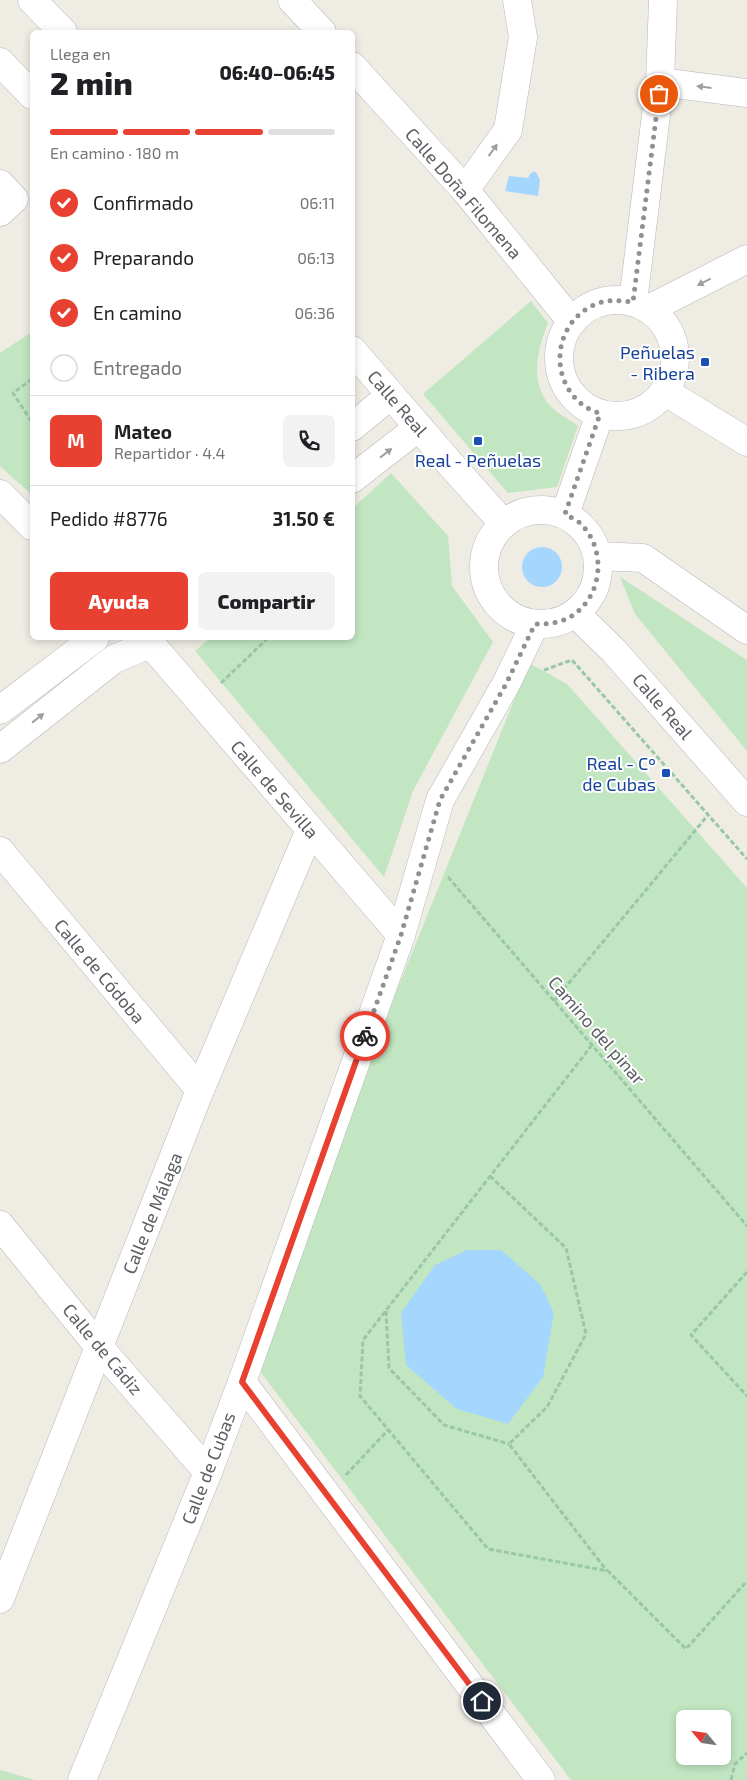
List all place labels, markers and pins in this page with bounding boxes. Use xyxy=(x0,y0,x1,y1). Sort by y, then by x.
pin xyxy=(638,73,680,115)
place label: Peñuelas - Ribera xyxy=(620,341,695,384)
marker: Peñuelas - Ribera xyxy=(699,356,711,368)
marker: Real - Peñuelas xyxy=(472,435,484,447)
place label: Real - Peñuelas xyxy=(415,449,541,471)
place label: Real - Cº de Cubas xyxy=(582,752,656,795)
marker: Real - Cº de Cubas xyxy=(660,767,672,779)
pin xyxy=(461,1680,503,1722)

